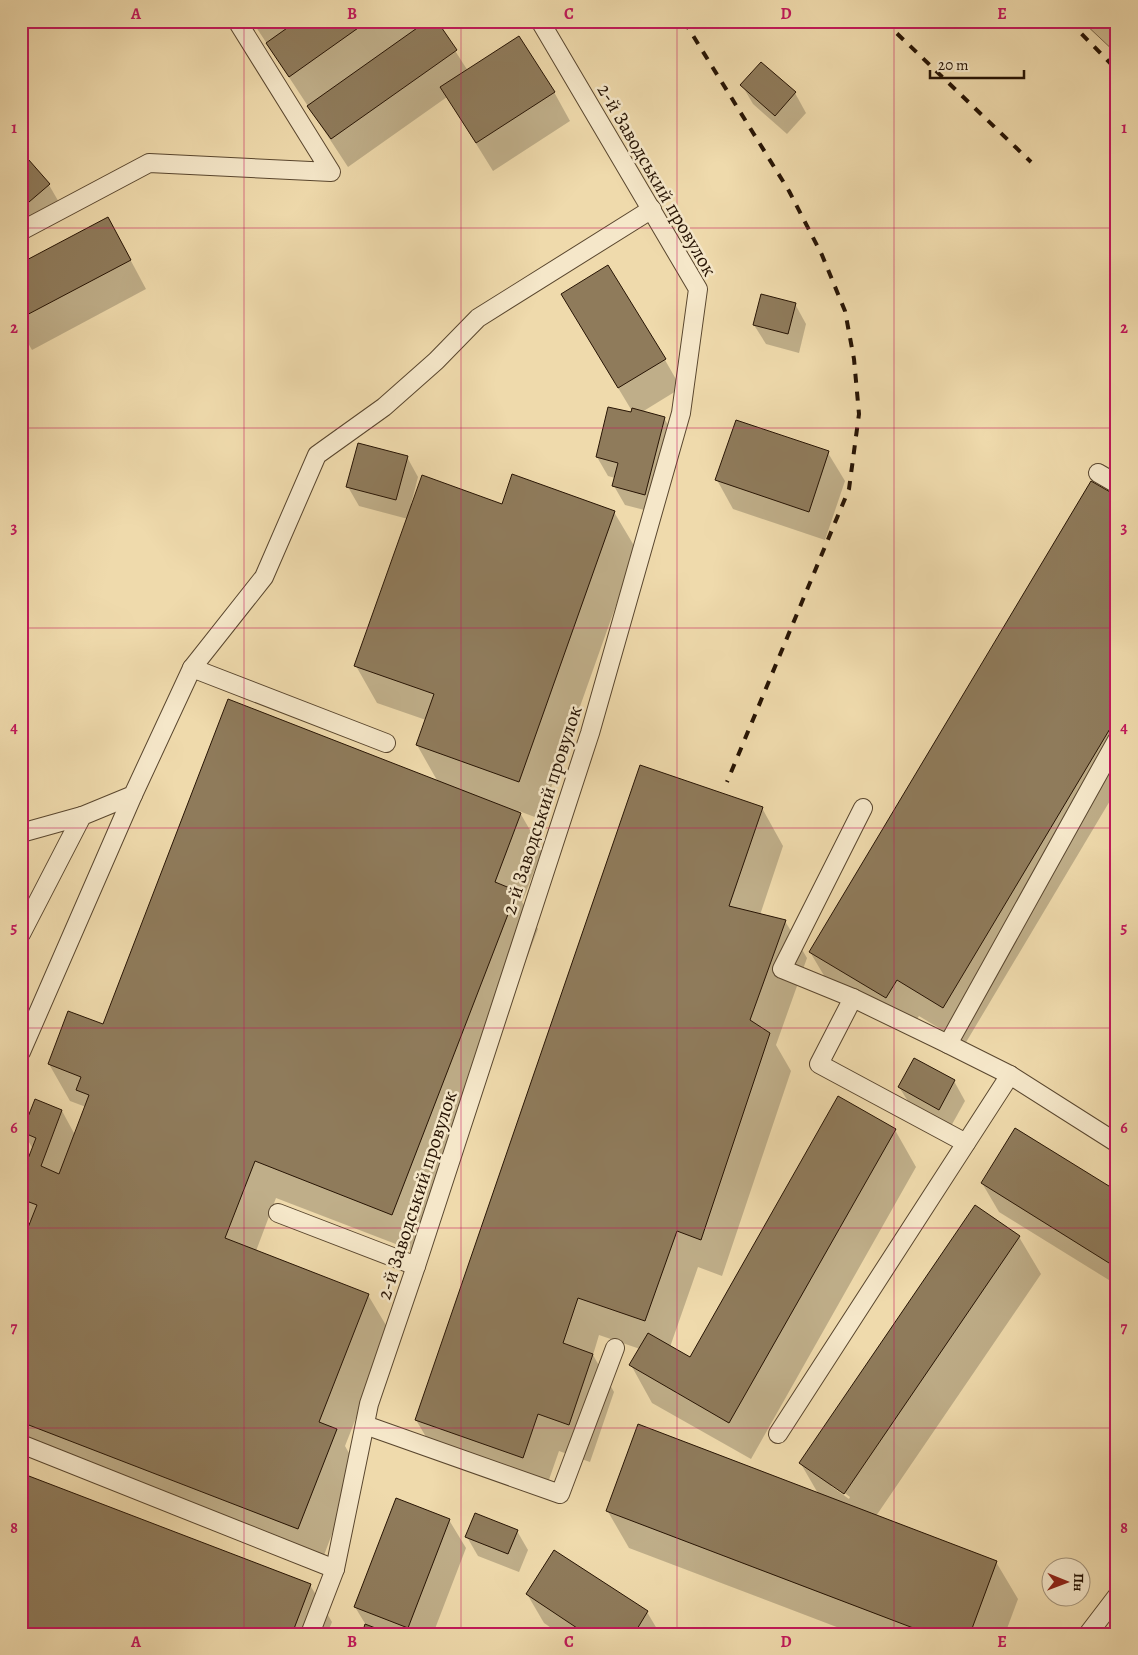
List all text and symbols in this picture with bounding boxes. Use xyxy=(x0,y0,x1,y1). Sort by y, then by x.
text: A xyxy=(130,3,142,25)
text: B xyxy=(347,3,357,25)
text: C xyxy=(564,3,574,25)
text: D xyxy=(780,3,792,25)
text: E xyxy=(997,3,1007,25)
scale bar xyxy=(930,48,1024,80)
text: 20 m xyxy=(938,55,969,75)
street label: 2-й Заводський провулок xyxy=(591,79,723,281)
text: 1 xyxy=(11,117,17,139)
text: 1 xyxy=(1121,117,1127,139)
text: 2 xyxy=(10,317,18,339)
text: 2 xyxy=(1120,317,1128,339)
text: 3 xyxy=(11,517,18,539)
text: 3 xyxy=(1121,517,1128,539)
street label: 2-й Заводський провулок xyxy=(495,702,589,918)
text: 4 xyxy=(10,717,18,739)
text: 4 xyxy=(1120,717,1128,739)
text: 5 xyxy=(11,917,18,939)
text: 5 xyxy=(1121,917,1128,939)
street label: 2-й Заводський провулок xyxy=(370,1087,464,1303)
text: 6 xyxy=(10,1117,18,1139)
text: 6 xyxy=(1120,1117,1128,1139)
text: 7 xyxy=(11,1317,18,1339)
text: 7 xyxy=(1121,1317,1128,1339)
text: 8 xyxy=(10,1517,18,1539)
text: 8 xyxy=(1120,1517,1128,1539)
north arrow xyxy=(1040,1558,1090,1608)
text: Пн xyxy=(1069,1573,1088,1592)
text: A xyxy=(130,1631,142,1653)
text: B xyxy=(347,1631,357,1653)
text: C xyxy=(564,1631,574,1653)
text: D xyxy=(780,1631,792,1653)
text: E xyxy=(997,1631,1007,1653)

